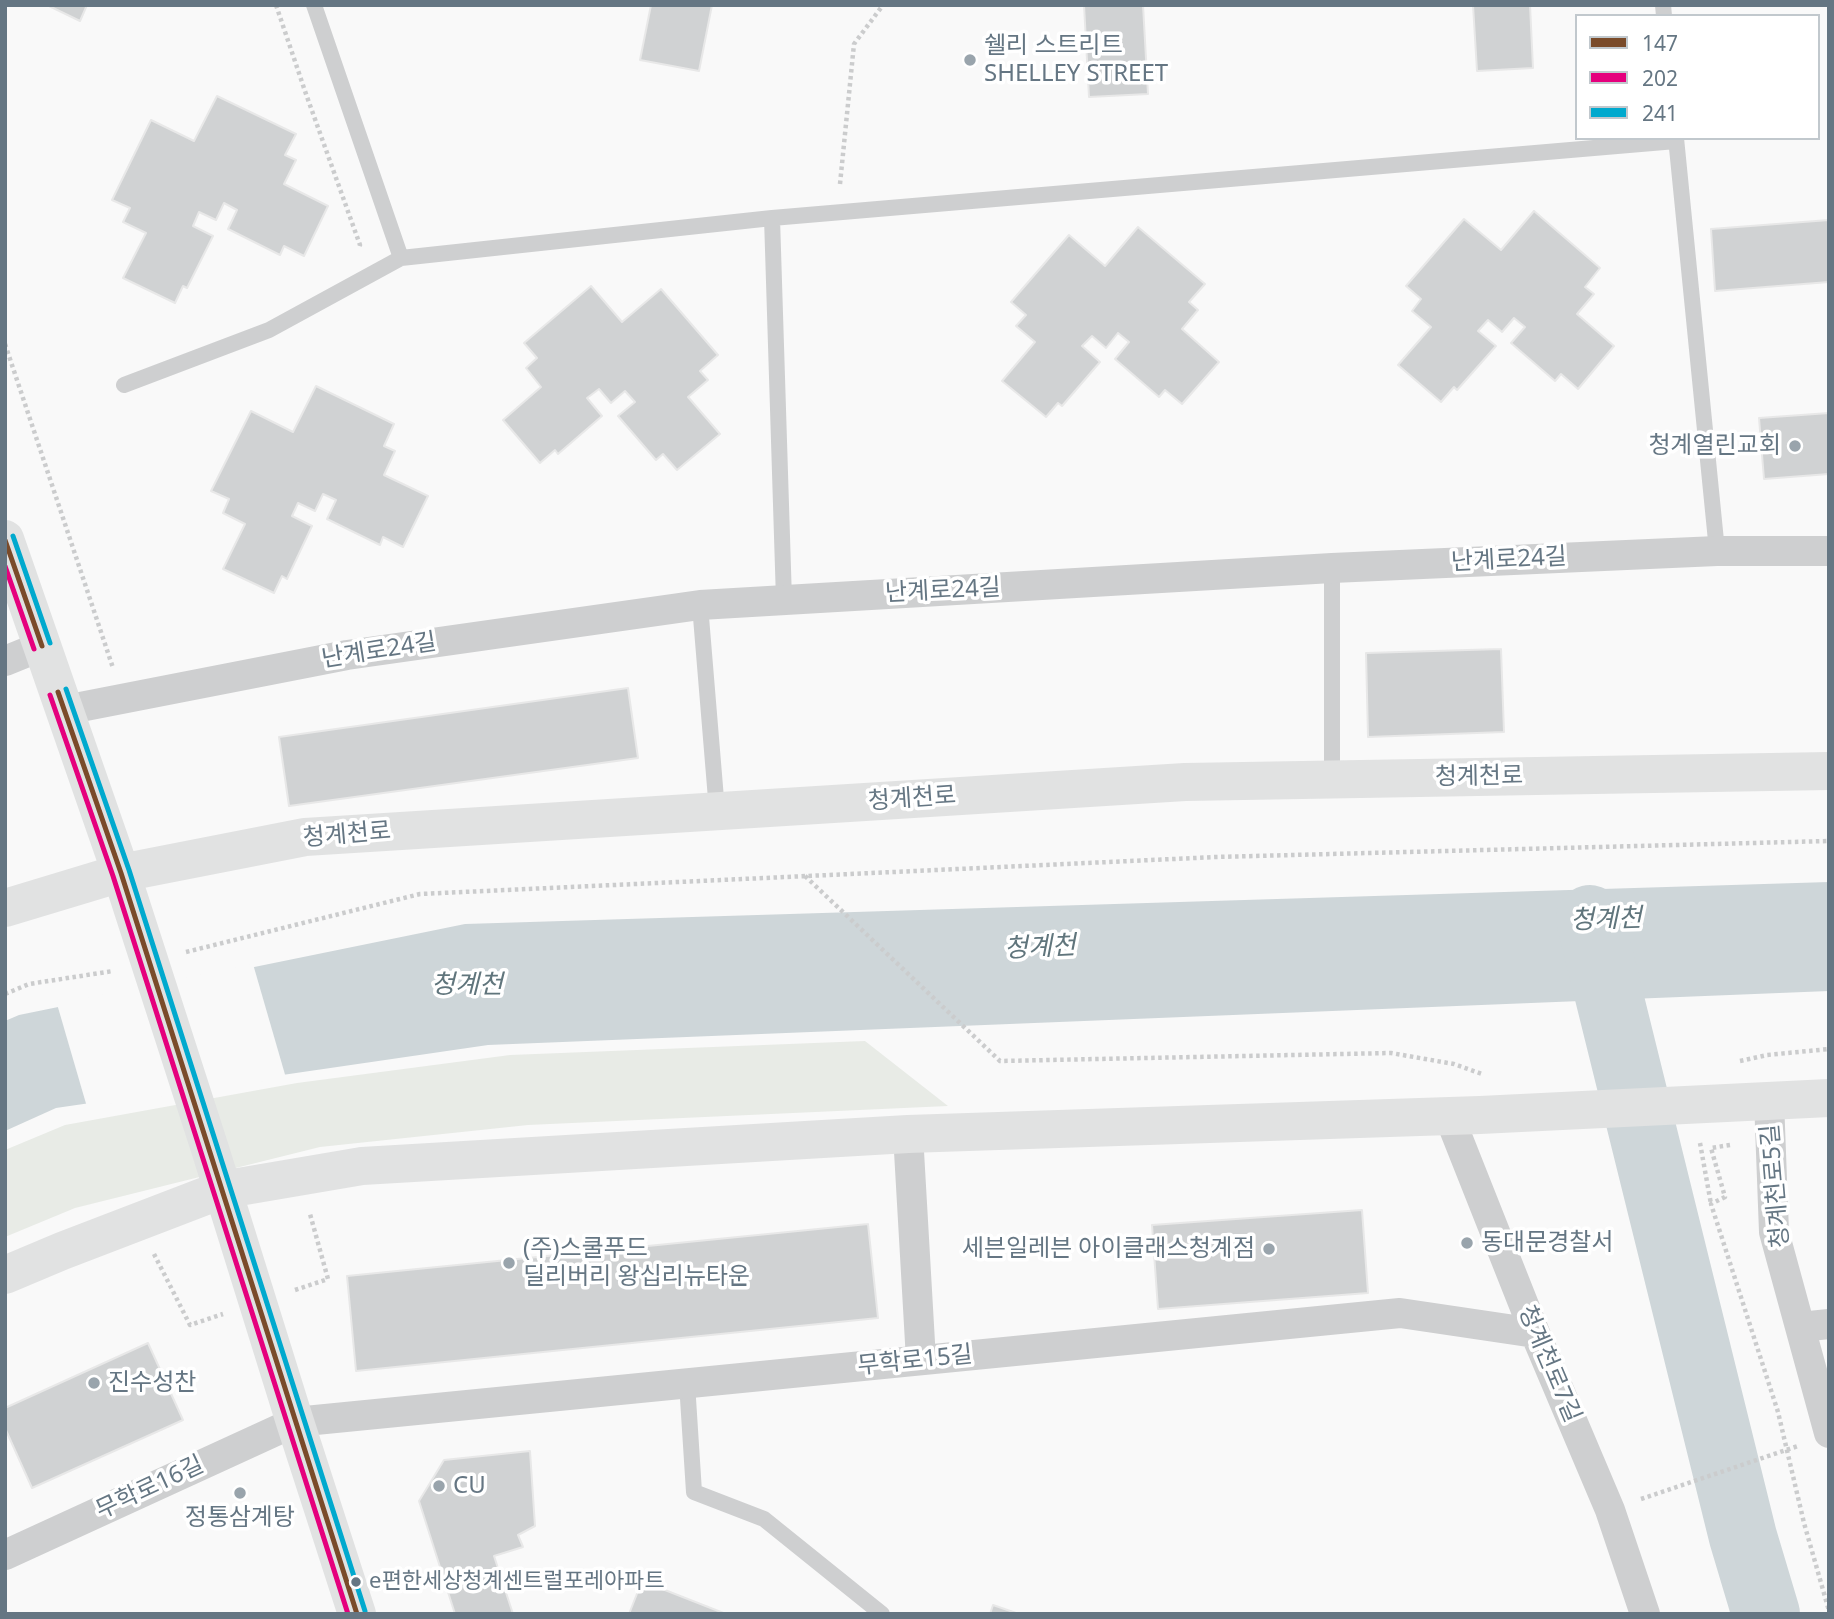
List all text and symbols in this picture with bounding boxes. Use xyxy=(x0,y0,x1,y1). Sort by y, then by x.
legend xyxy=(1575,14,1820,140)
text: 147 xyxy=(1642,29,1678,57)
place label: 쉘리 스트리트 SHELLEY STREET xyxy=(984,32,1168,88)
marker: 쉘리 스트리트 SHELLEY STREET xyxy=(962,52,978,68)
text: 202 xyxy=(1642,64,1678,92)
text: 241 xyxy=(1642,99,1678,127)
place label: 청계열린교회 xyxy=(1649,432,1781,460)
marker: 청계열린교회 xyxy=(1787,438,1803,454)
street label: 난계로24길 xyxy=(1450,543,1568,577)
street label: 난계로24길 xyxy=(884,574,1002,608)
street label: 난계로24길 xyxy=(320,628,438,674)
street label: 청계천로 xyxy=(1435,762,1523,792)
street label: 청계천로 xyxy=(867,782,957,816)
street label: 청계천로 xyxy=(302,817,392,853)
water label: 청계천 xyxy=(1570,903,1642,937)
water label: 청계천 xyxy=(1003,931,1077,965)
water label: 청계천 xyxy=(431,970,503,1002)
street label: 청계천로5길 xyxy=(1756,1123,1796,1249)
place label: 동대문경찰서 xyxy=(1481,1229,1613,1257)
place label: (주)스쿨푸드 딜리버리 왕십리뉴타운 xyxy=(523,1235,750,1291)
place label: 세븐일레븐 아이클래스청계점 xyxy=(962,1235,1255,1263)
marker: 동대문경찰서 xyxy=(1459,1235,1475,1251)
marker: 세븐일레븐 아이클래스청계점 xyxy=(1261,1241,1277,1257)
marker: (주)스쿨푸드 딜리버리 왕십리뉴타운 xyxy=(501,1255,517,1271)
street label: 청계천로7길 xyxy=(1511,1301,1587,1427)
street label: 무학로15길 xyxy=(856,1341,974,1381)
place label: 진수성찬 xyxy=(108,1369,196,1397)
marker: 진수성찬 xyxy=(86,1375,102,1391)
street label: 무학로16길 xyxy=(91,1450,209,1526)
place label: CU xyxy=(453,1472,486,1500)
marker: CU xyxy=(431,1478,447,1494)
marker: 정통삼계탕 xyxy=(232,1485,248,1501)
place label: 정통삼계탕 xyxy=(185,1504,295,1532)
place label: e편한세상청계센트럴포레아파트 xyxy=(369,1569,665,1595)
marker: e편한세상청계센트럴포레아파트 xyxy=(349,1575,363,1589)

